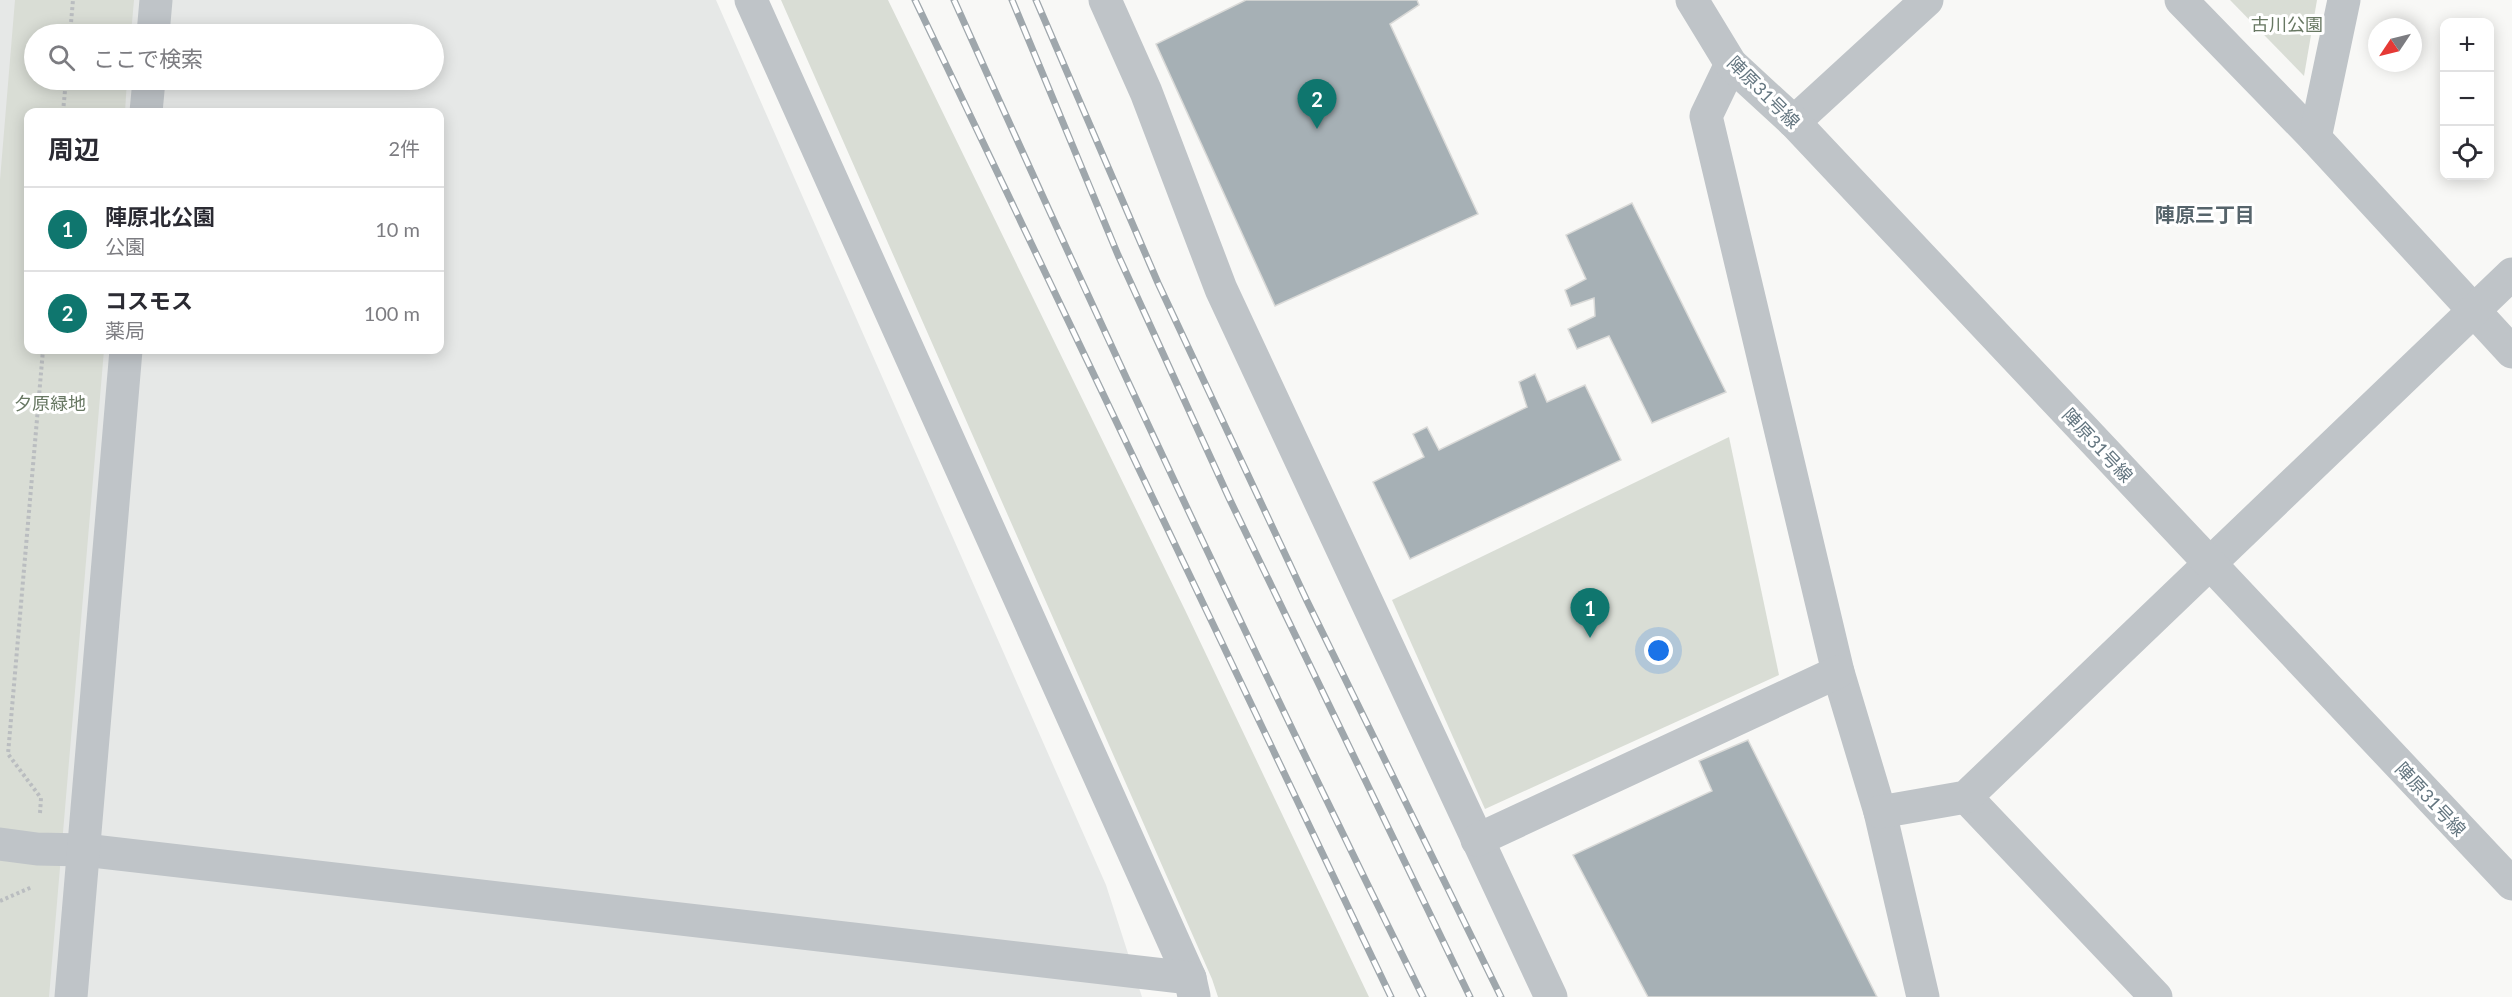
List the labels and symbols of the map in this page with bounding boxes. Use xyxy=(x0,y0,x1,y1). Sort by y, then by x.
park label: 古川公園 xyxy=(2251,13,2323,35)
north arrow xyxy=(2368,18,2422,72)
street label: 陣原31号線 xyxy=(1723,51,1805,133)
pin: 2 xyxy=(1298,80,1336,129)
district label: 陣原三丁目 xyxy=(2155,202,2255,226)
park label: 夕原緑地 xyxy=(14,392,86,414)
street label: 陣原31号線 xyxy=(2058,404,2138,486)
pin: 1 xyxy=(1570,588,1610,638)
your location xyxy=(1644,636,1673,665)
street label: 陣原31号線 xyxy=(2391,758,2471,840)

